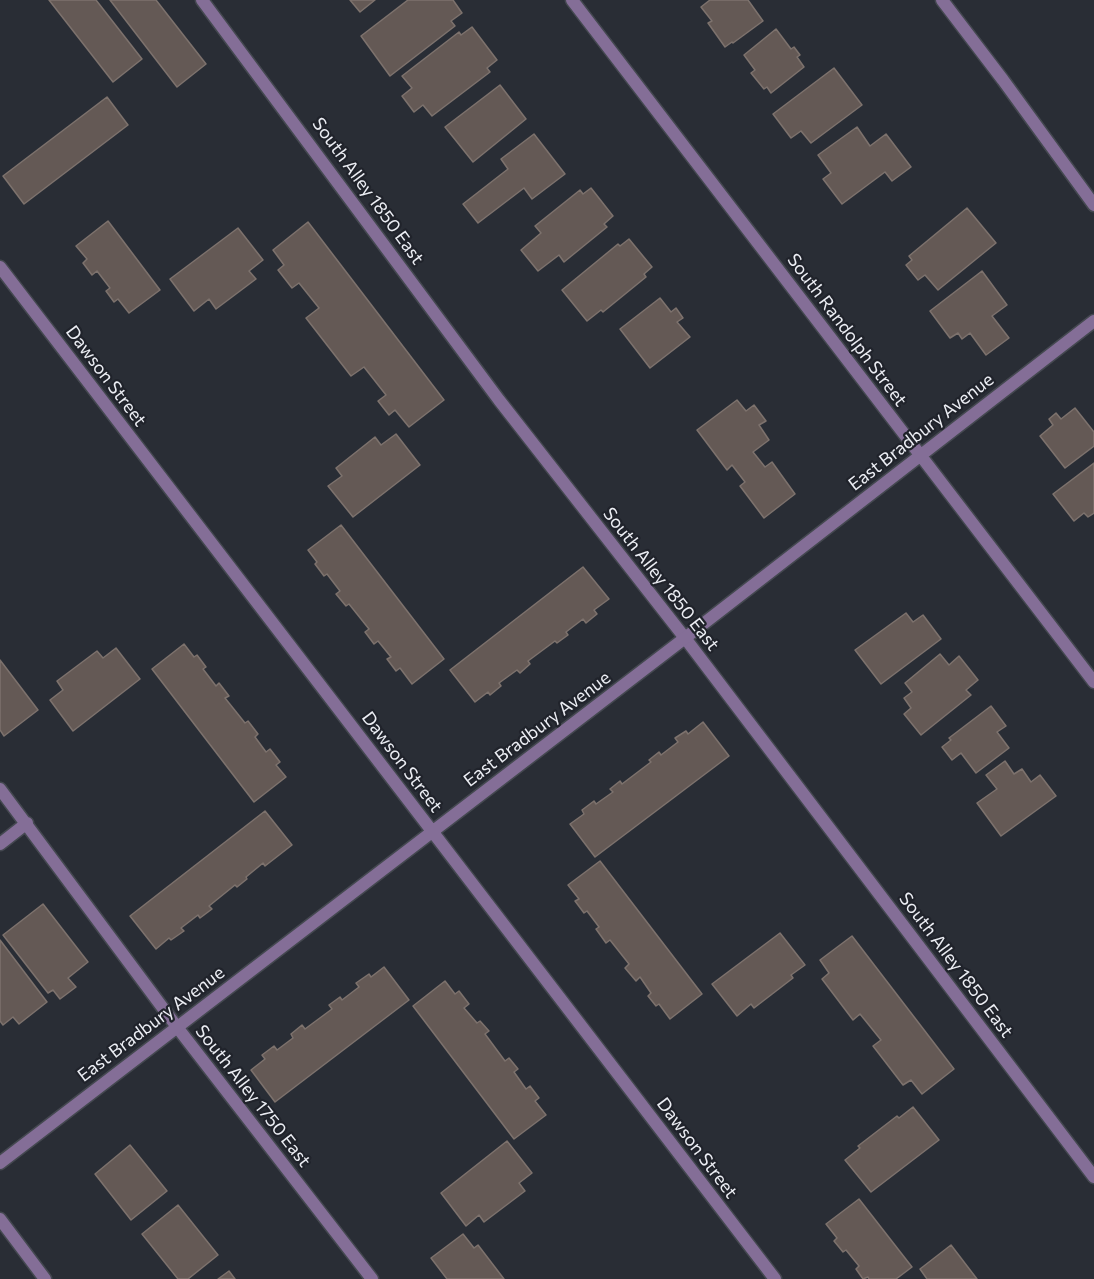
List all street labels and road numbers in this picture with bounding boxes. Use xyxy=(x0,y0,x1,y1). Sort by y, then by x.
street label: South Alley 1850 East xyxy=(308,114,428,268)
street label: South Randolph Street xyxy=(783,250,911,410)
street label: Dawson Street xyxy=(61,321,151,431)
street label: East Bradbury Avenue xyxy=(844,369,998,495)
street label: South Alley 1850 East xyxy=(598,503,724,655)
street label: East Bradbury Avenue xyxy=(459,667,615,791)
street label: Dawson Street xyxy=(357,707,447,817)
street label: South Alley 1850 East xyxy=(894,888,1018,1042)
street label: East Bradbury Avenue xyxy=(73,962,229,1086)
street label: South Alley 1750 East xyxy=(191,1021,315,1171)
street label: Dawson Street xyxy=(652,1093,742,1203)

